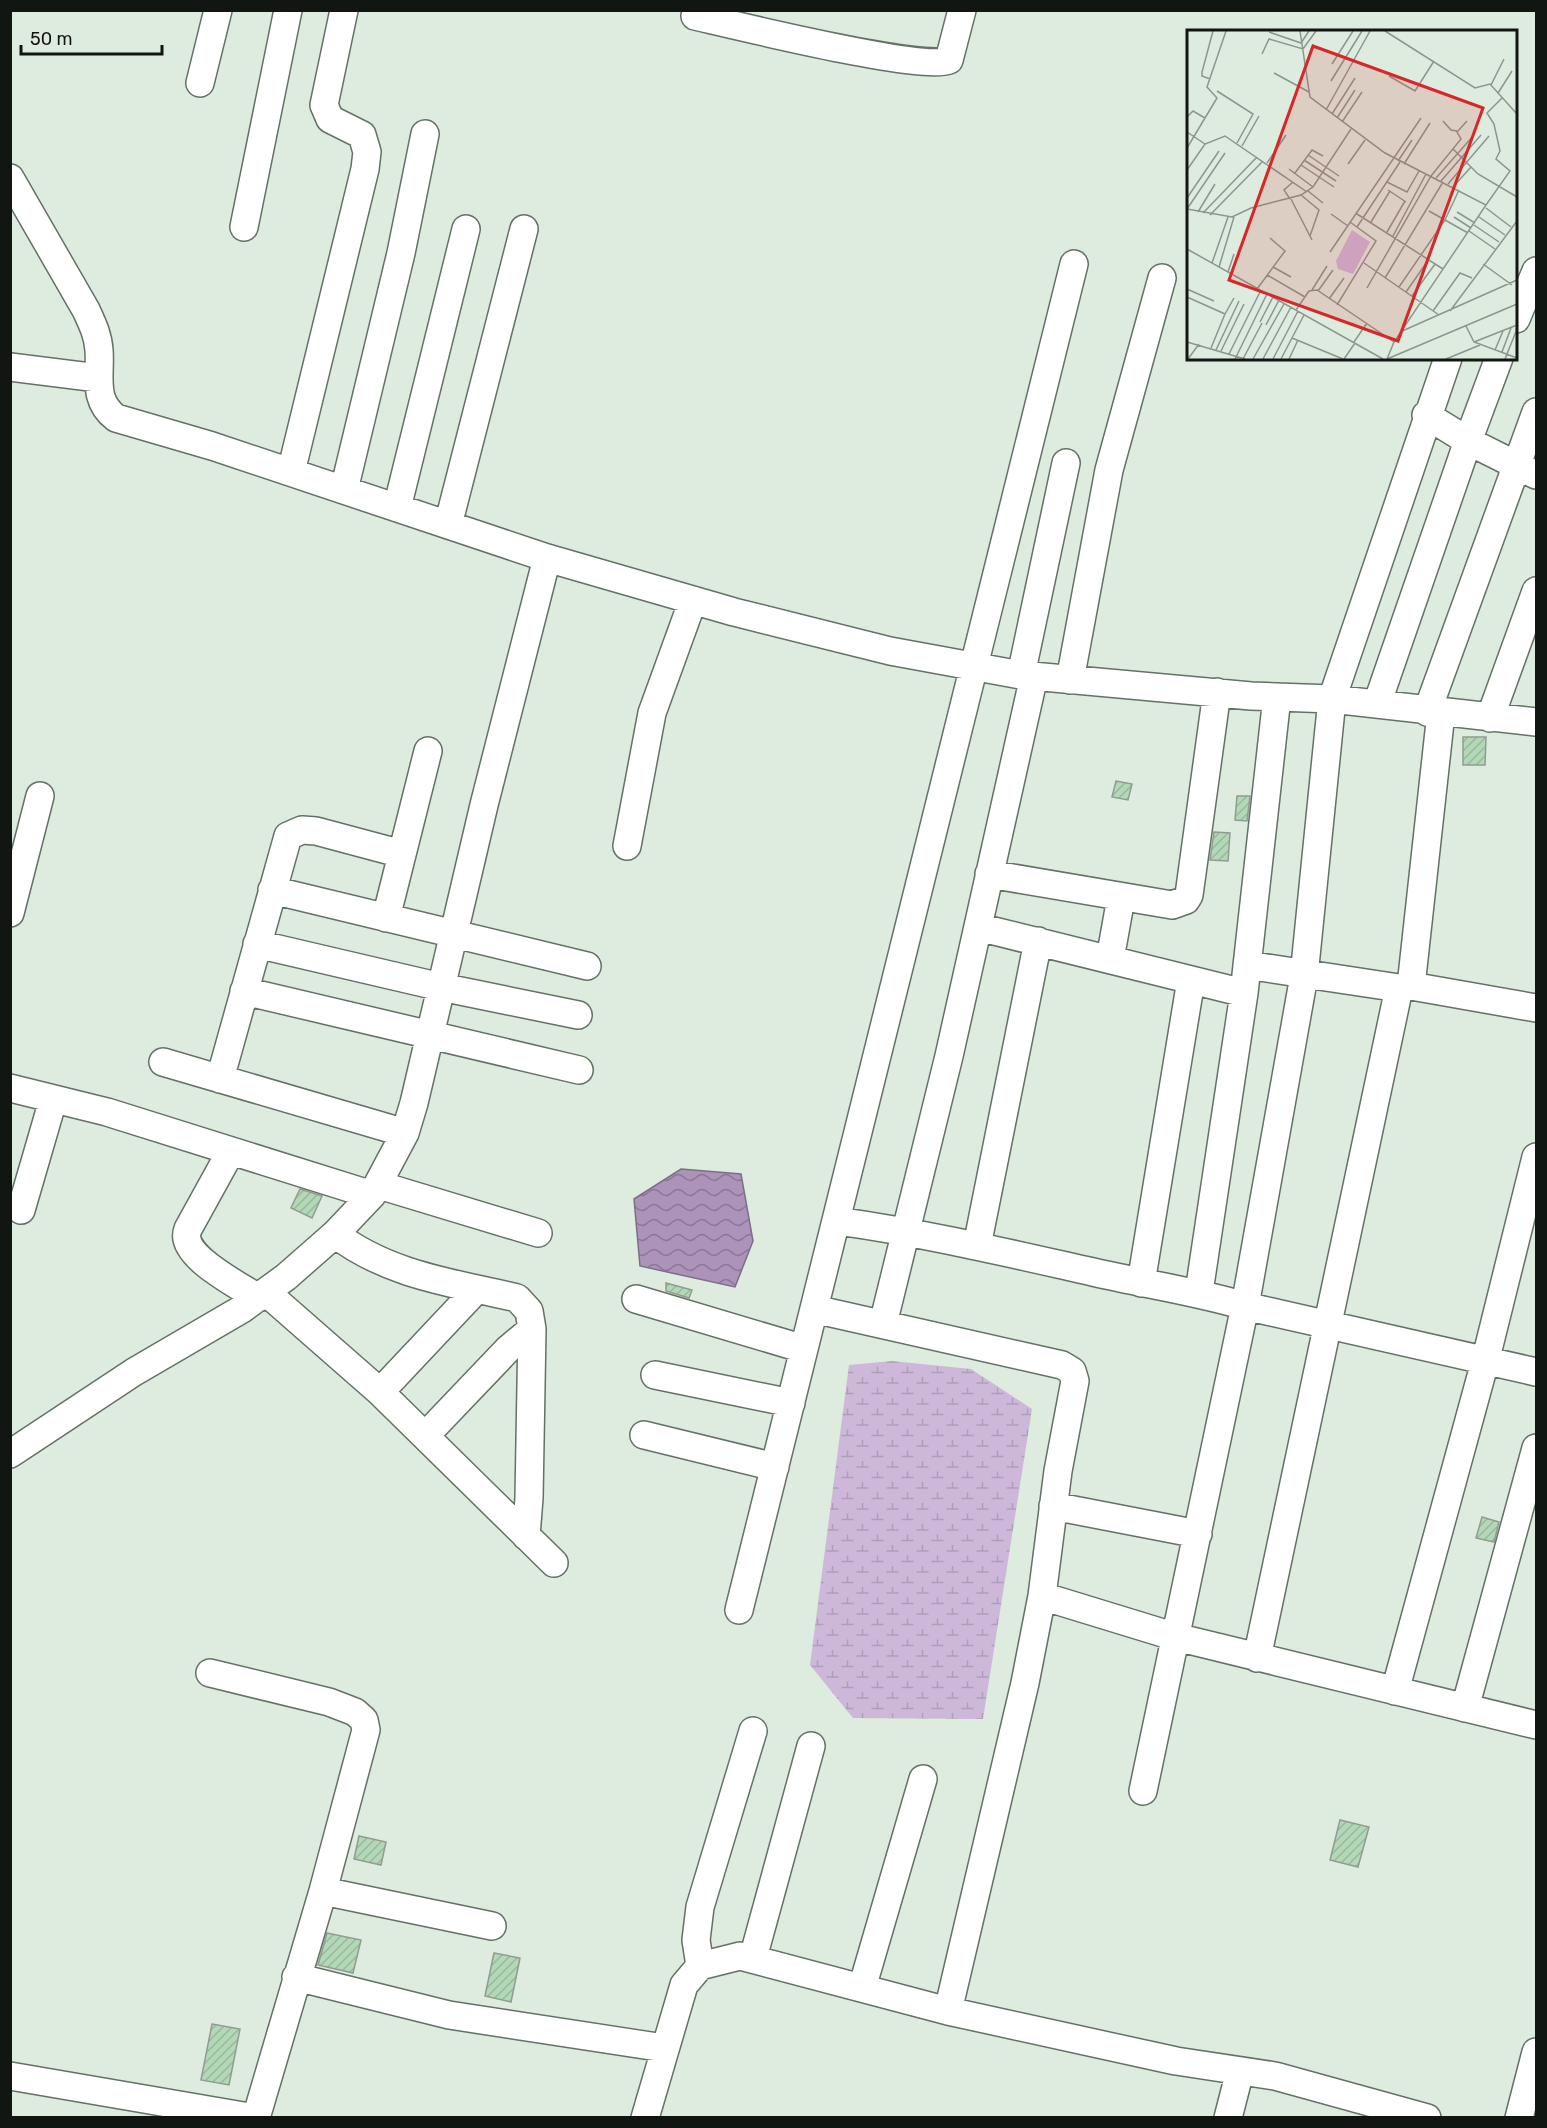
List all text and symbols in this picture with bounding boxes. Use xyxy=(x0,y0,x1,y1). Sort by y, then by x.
scale bar xyxy=(21,18,162,56)
text: 50 m xyxy=(30,28,73,50)
inset map xyxy=(1187,30,1517,360)

